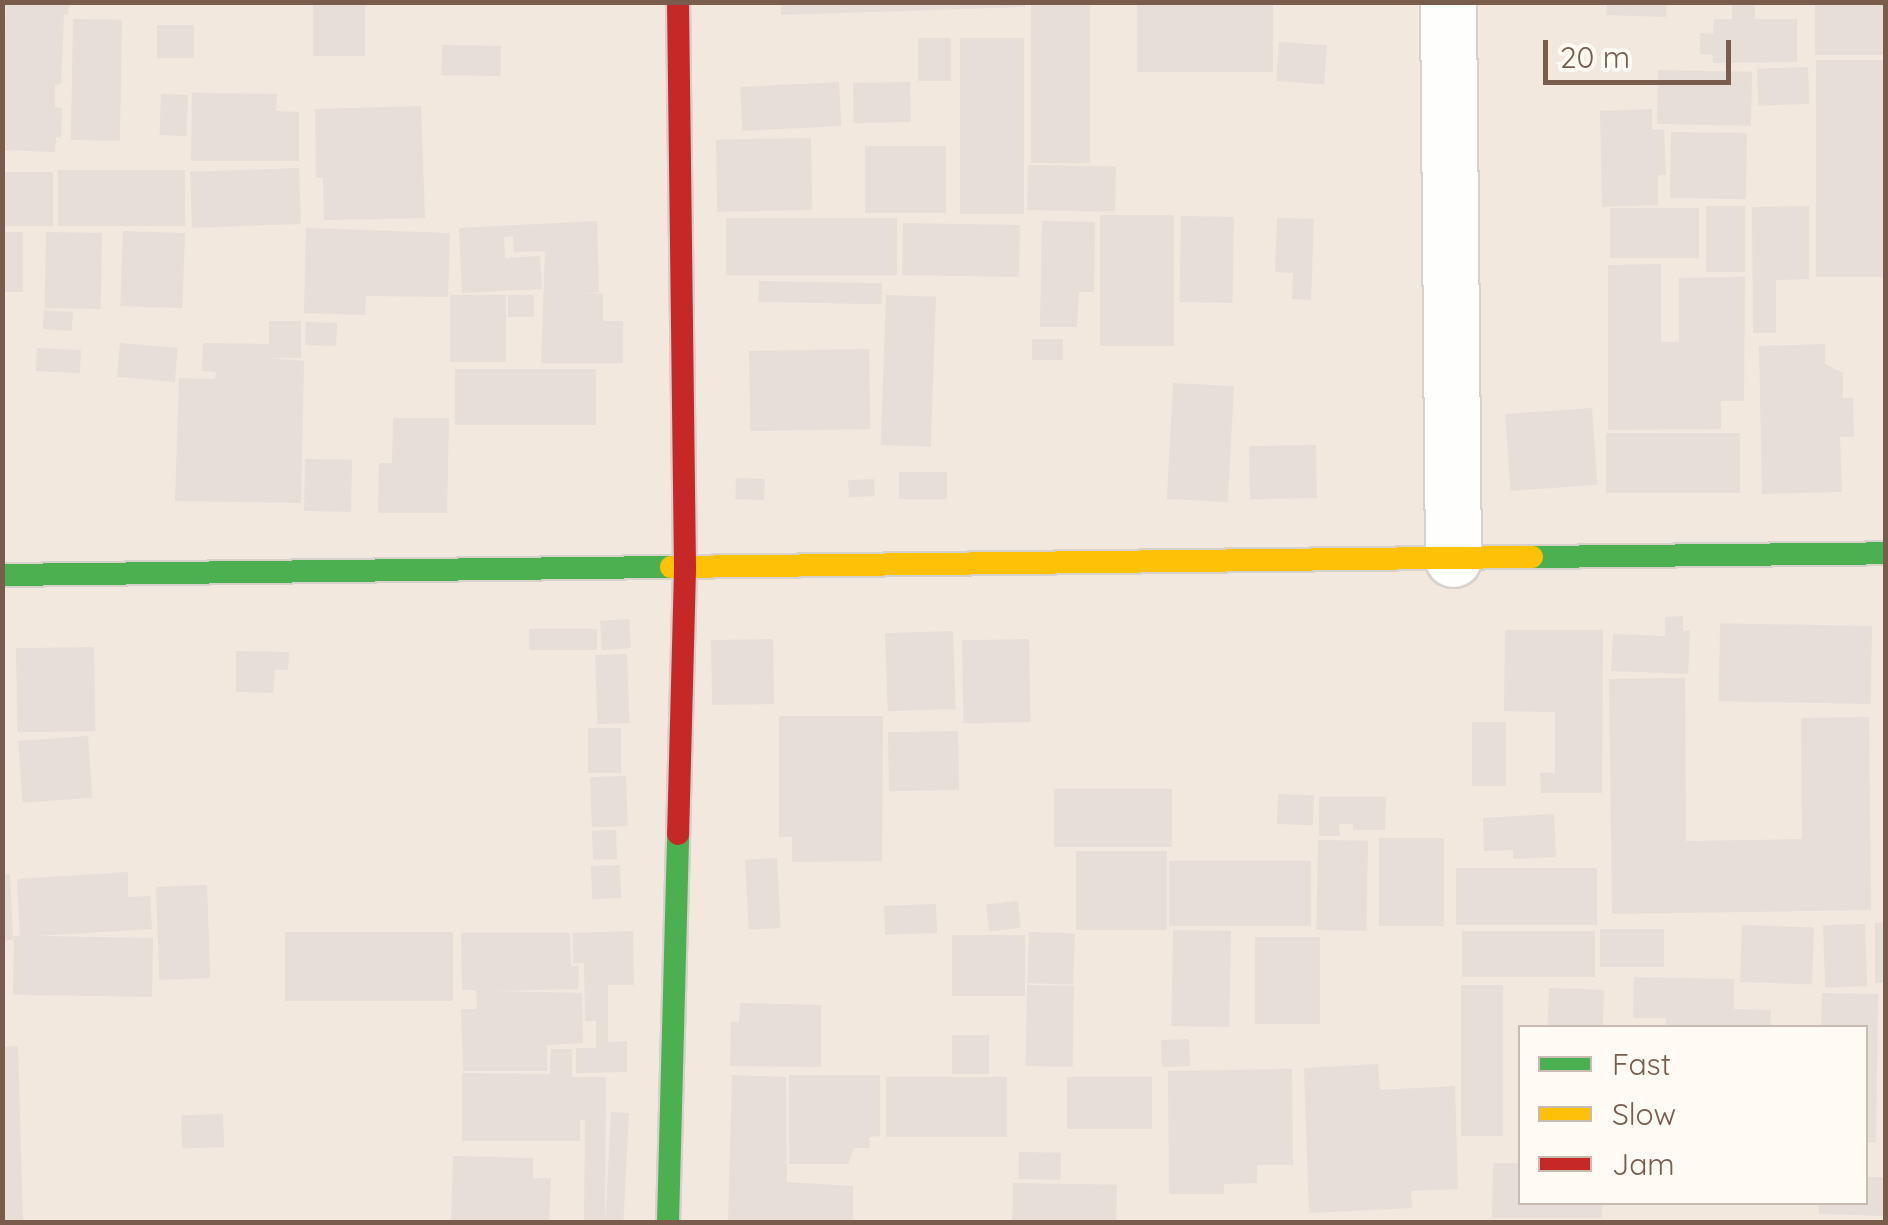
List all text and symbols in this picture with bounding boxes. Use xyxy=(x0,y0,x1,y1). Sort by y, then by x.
scale bar xyxy=(1548,20,1736,82)
text: 20 m xyxy=(1560,38,1630,76)
legend xyxy=(1518,1025,1868,1205)
text: Fast xyxy=(1612,1045,1671,1083)
text: Slow xyxy=(1612,1095,1676,1133)
text: Jam xyxy=(1612,1145,1675,1183)

